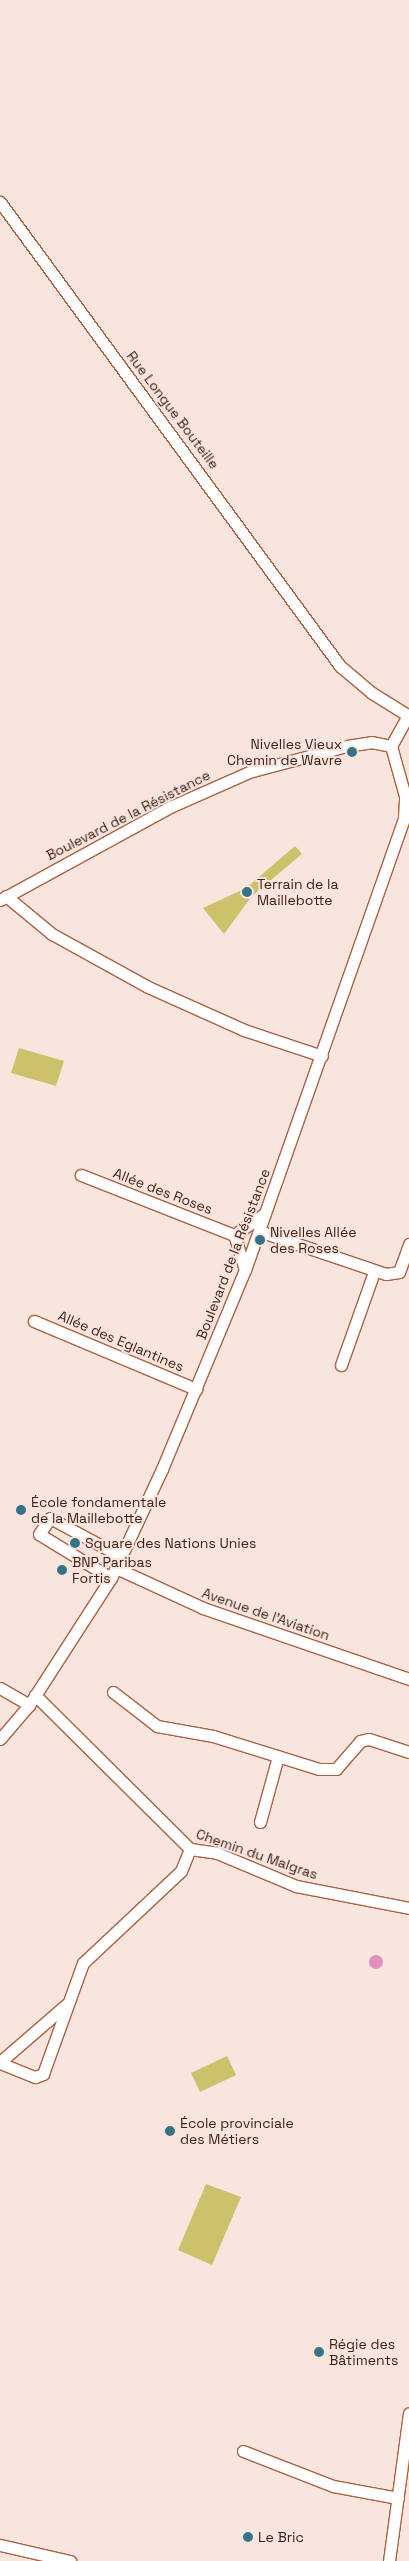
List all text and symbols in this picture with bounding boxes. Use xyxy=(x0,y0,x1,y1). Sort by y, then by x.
street label: Rue Longue Bouteille xyxy=(123,348,223,472)
place label: Nivelles Vieux Chemin de Wavre xyxy=(227,736,342,769)
marker: Nivelles Vieux Chemin de Wavre xyxy=(346,746,358,758)
street label: Boulevard de la Résistance xyxy=(43,766,213,864)
place label: Terrain de la Maillebotte xyxy=(257,876,338,909)
marker: Terrain de la Maillebotte xyxy=(241,886,253,898)
street label: Allée des Roses xyxy=(111,1164,215,1218)
street label: Boulevard de la Résistance xyxy=(193,1166,273,1342)
place label: Nivelles Allée des Roses xyxy=(270,1224,357,1256)
marker: Nivelles Allée des Roses xyxy=(254,1234,266,1246)
street label: Allée des Eglantines xyxy=(56,1307,186,1375)
place label: École fondamentale de la Maillebotte xyxy=(31,1494,166,1526)
marker: École fondamentale de la Maillebotte xyxy=(15,1504,27,1516)
place label: Square des Nations Unies xyxy=(85,1535,256,1551)
marker: Square des Nations Unies xyxy=(69,1537,81,1549)
place label: BNP Paribas Fortis xyxy=(72,1554,152,1586)
marker: BNP Paribas Fortis xyxy=(56,1564,68,1576)
street label: Avenue de l'Aviation xyxy=(200,1584,332,1644)
street label: Chemin du Malgras xyxy=(194,1825,320,1883)
place label: École provinciale des Métiers xyxy=(180,2115,294,2148)
marker: École provinciale des Métiers xyxy=(164,2125,176,2137)
place label: Régie des Bâtiments xyxy=(329,2336,398,2368)
marker: Régie des Bâtiments xyxy=(313,2346,325,2358)
place label: Le Bric xyxy=(258,2529,304,2545)
marker: Le Bric xyxy=(242,2531,254,2543)

